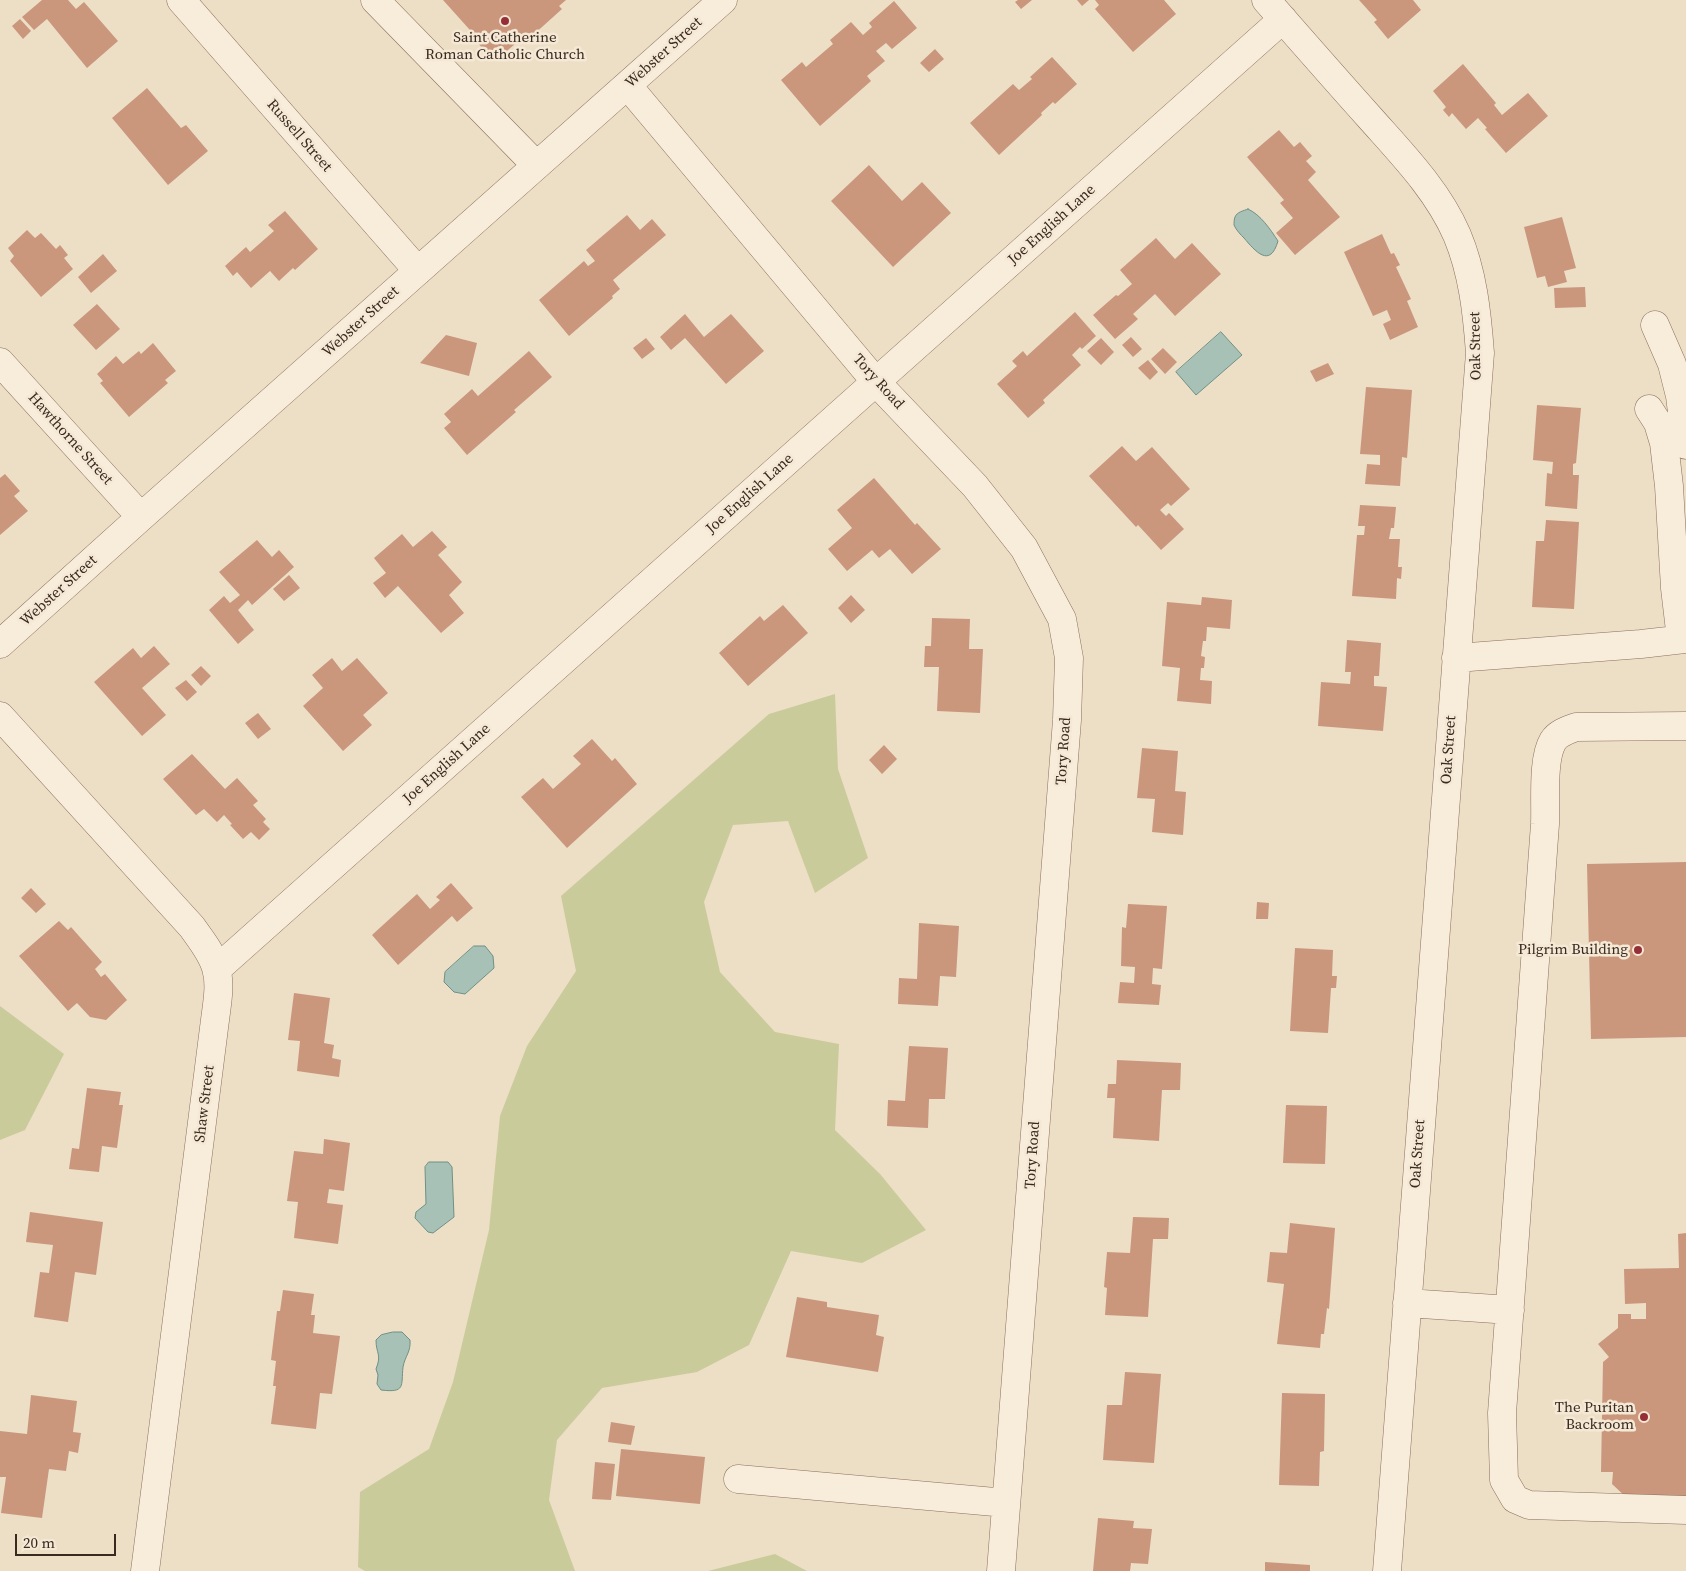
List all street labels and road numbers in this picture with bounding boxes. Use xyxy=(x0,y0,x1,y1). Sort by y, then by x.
street label: Webster Street xyxy=(622,14,706,92)
street label: Russell Street xyxy=(263,96,335,176)
street label: Joe English Lane xyxy=(1005,181,1099,269)
street label: Webster Street xyxy=(319,283,403,361)
street label: Oak Street xyxy=(1466,311,1486,381)
street label: Tory Road xyxy=(849,351,907,413)
street label: Hawthorne Street xyxy=(24,389,116,489)
street label: Joe English Lane xyxy=(703,450,797,538)
street label: Webster Street xyxy=(17,552,101,630)
street label: Oak Street xyxy=(1438,715,1460,785)
street label: Tory Road xyxy=(1053,717,1075,785)
street label: Joe English Lane xyxy=(400,720,494,808)
street label: Shaw Street xyxy=(191,1064,219,1144)
street label: Oak Street xyxy=(1407,1119,1429,1189)
street label: Tory Road xyxy=(1022,1121,1044,1189)

